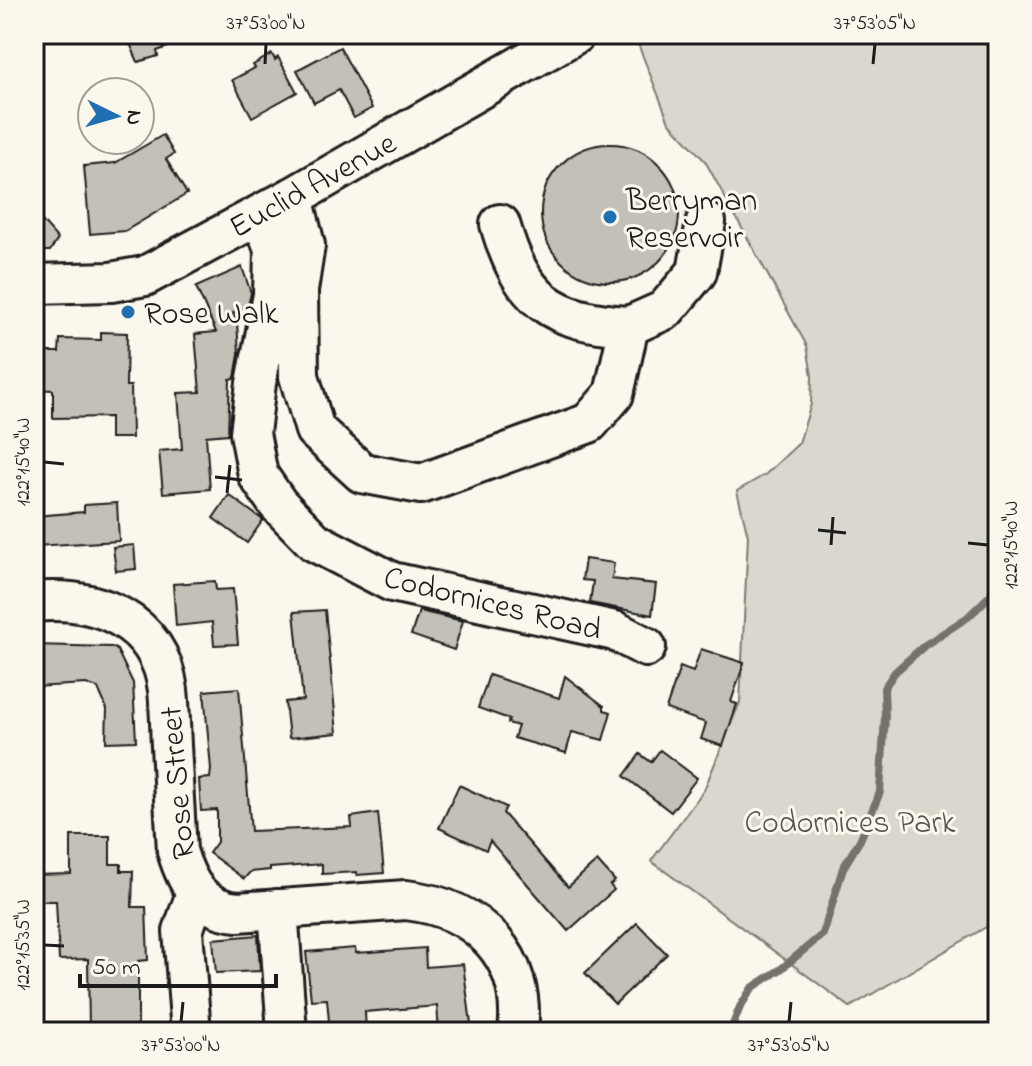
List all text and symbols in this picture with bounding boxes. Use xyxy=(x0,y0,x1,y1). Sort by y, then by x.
text: 37°53'00"N xyxy=(226,10,306,39)
text: 37°53'05"N xyxy=(834,10,916,39)
north arrow xyxy=(76,76,156,156)
text: N xyxy=(116,109,150,126)
street label: Euclid Avenue xyxy=(222,121,406,252)
place label: Berryman Reservoir xyxy=(625,179,757,263)
marker: Berryman Reservoir xyxy=(601,208,619,226)
place label: Rose Walk xyxy=(144,292,279,339)
marker: Rose Walk xyxy=(119,303,137,321)
text: 122°15'40"W xyxy=(10,418,39,506)
text: 122°15'40"W xyxy=(998,501,1027,589)
street label: Codornices Road xyxy=(378,556,606,655)
street label: Rose Street xyxy=(149,704,210,861)
park label: Codornices Park xyxy=(745,801,956,848)
text: 122°15'35"W xyxy=(10,899,39,991)
scale bar xyxy=(80,938,276,988)
text: 50 m xyxy=(92,951,141,986)
text: 37°53'00"N xyxy=(141,1032,221,1061)
text: 37°53'05"N xyxy=(748,1032,830,1061)

